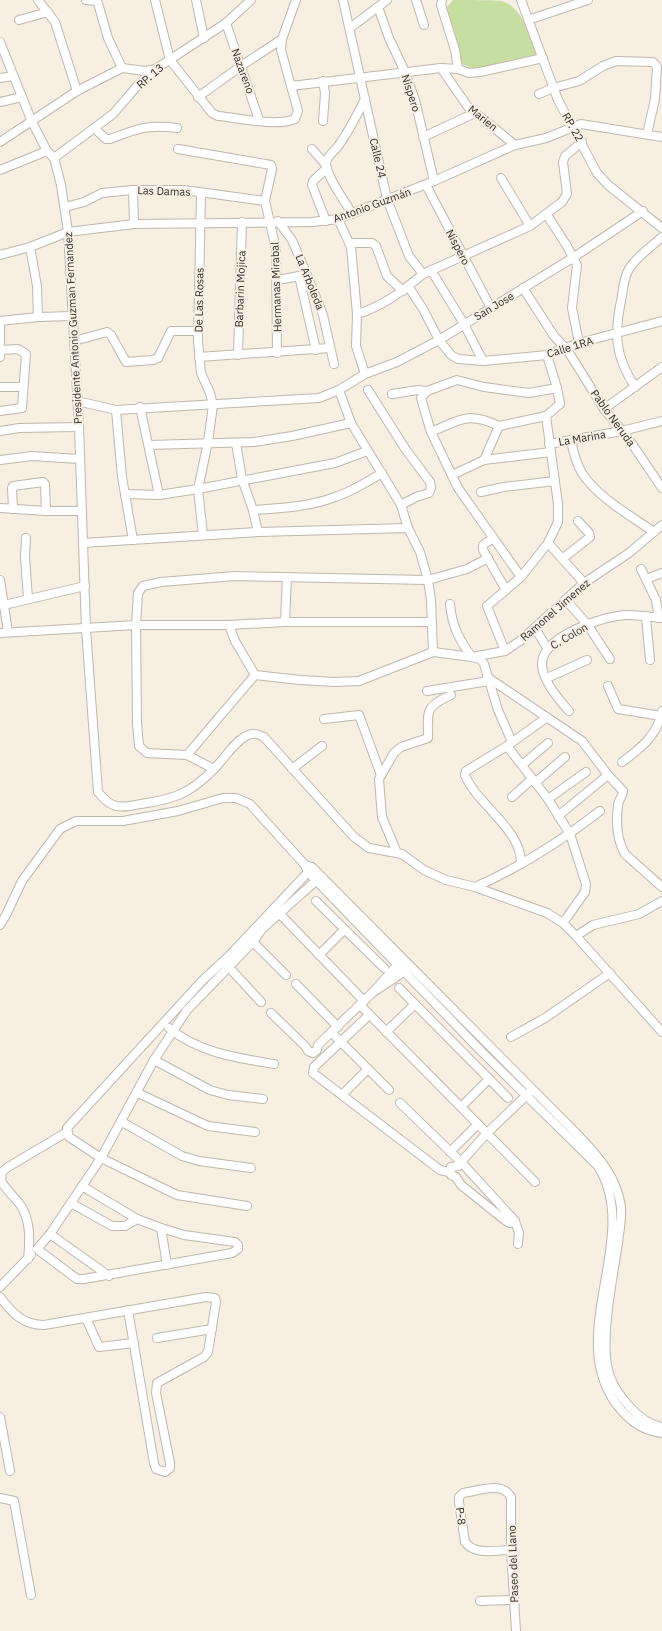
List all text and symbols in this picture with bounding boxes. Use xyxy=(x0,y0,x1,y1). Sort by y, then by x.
street label: Nazareno xyxy=(228,46,258,96)
street label: RP. 13 xyxy=(134,60,166,92)
street label: Níspero xyxy=(398,73,424,113)
street label: Marien xyxy=(465,102,501,134)
street label: RP. 22 xyxy=(559,110,587,144)
street label: Calle 24 xyxy=(367,137,389,180)
street label: Las Damas xyxy=(137,183,191,199)
street label: Antonio Guzmán xyxy=(331,184,413,226)
street label: Nispero xyxy=(443,227,473,267)
street label: Presidente Antonio Guzman Fernandez xyxy=(61,232,85,424)
street label: Hermanas Mirabal xyxy=(267,242,285,332)
street label: Barbarin Mojica xyxy=(232,250,248,328)
street label: La Arboleda xyxy=(292,252,328,312)
street label: De Las Rosas xyxy=(191,267,207,333)
street label: San Jose xyxy=(471,289,517,323)
street label: Calle 1RA xyxy=(545,333,595,361)
street label: Pablo Neruda xyxy=(588,387,638,449)
street label: La Marina xyxy=(557,427,607,449)
street label: Ramonel Jimenez xyxy=(517,576,593,644)
street label: C. Colon xyxy=(548,620,590,652)
street label: P-8 xyxy=(453,1506,469,1526)
street label: Paseo del Llano xyxy=(505,1525,521,1603)

